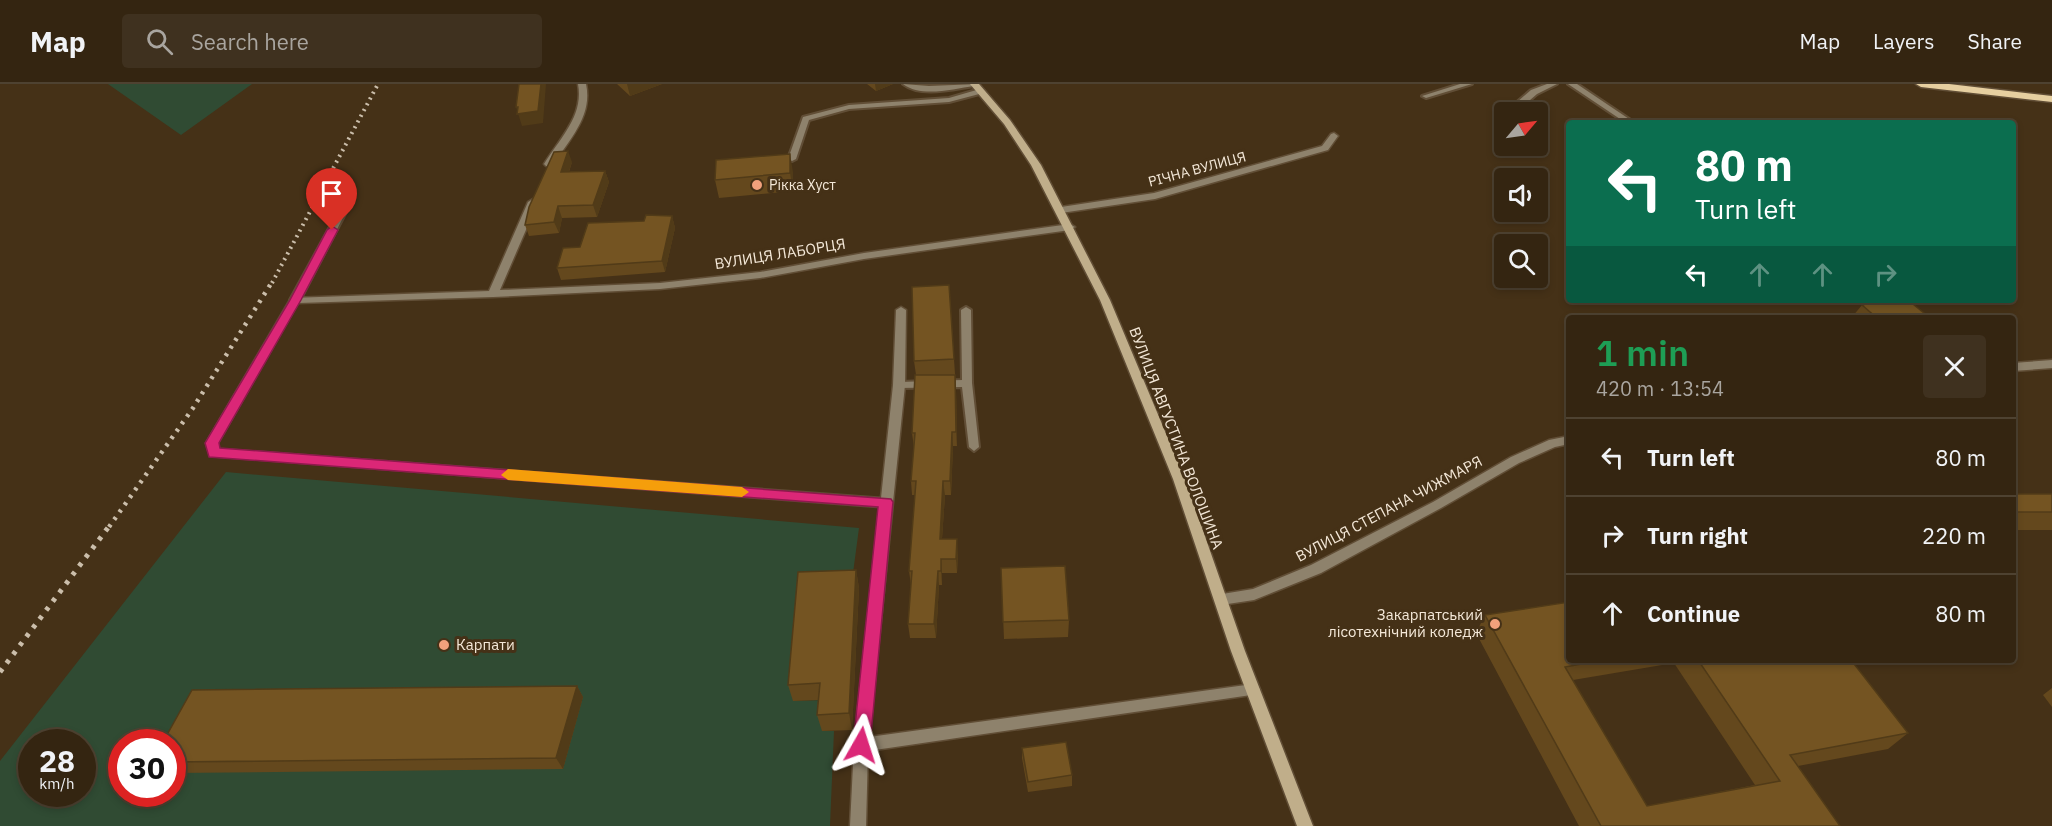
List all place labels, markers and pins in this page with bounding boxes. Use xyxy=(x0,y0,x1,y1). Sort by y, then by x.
pin xyxy=(306,168,357,230)
place label: Рікка Хуст xyxy=(769,176,836,194)
marker: Рікка Хуст xyxy=(750,178,764,192)
place label: Закарпатський лісотехнічний коледж xyxy=(1328,605,1483,641)
marker: Закарпатський лісотехнічний коледж xyxy=(1488,617,1502,631)
place label: Карпати xyxy=(456,635,515,654)
marker: Карпати xyxy=(437,638,451,652)

